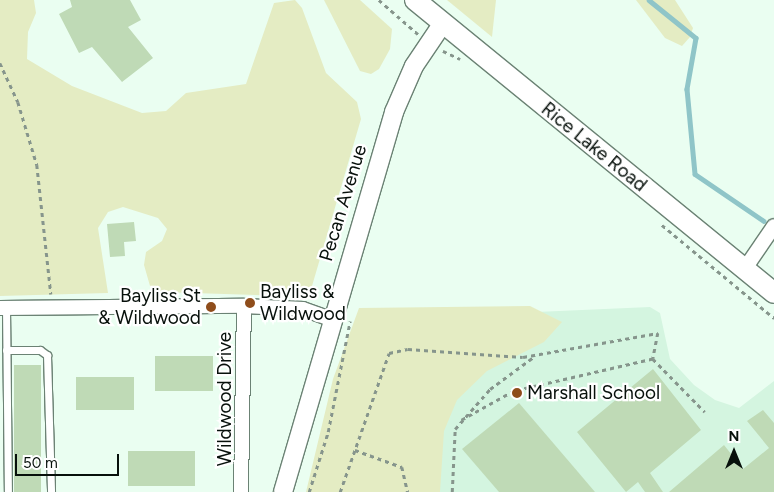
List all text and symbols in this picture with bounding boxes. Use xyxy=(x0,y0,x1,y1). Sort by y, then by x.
street label: Rice Lake Road xyxy=(537,98,651,196)
street label: Pecan Avenue xyxy=(314,142,372,264)
place label: Bayliss & Wildwood xyxy=(260,281,346,325)
place label: Bayliss St & Wildwood xyxy=(98,285,201,329)
marker: Bayliss & Wildwood xyxy=(244,297,256,309)
marker: Bayliss St & Wildwood xyxy=(205,301,217,313)
street label: Wildwood Drive xyxy=(214,332,236,466)
place label: Marshall School xyxy=(527,382,660,404)
marker: Marshall School xyxy=(511,387,523,399)
north arrow xyxy=(709,427,759,477)
text: N xyxy=(729,428,739,445)
scale bar xyxy=(18,444,121,476)
text: 50 m xyxy=(23,454,58,472)

